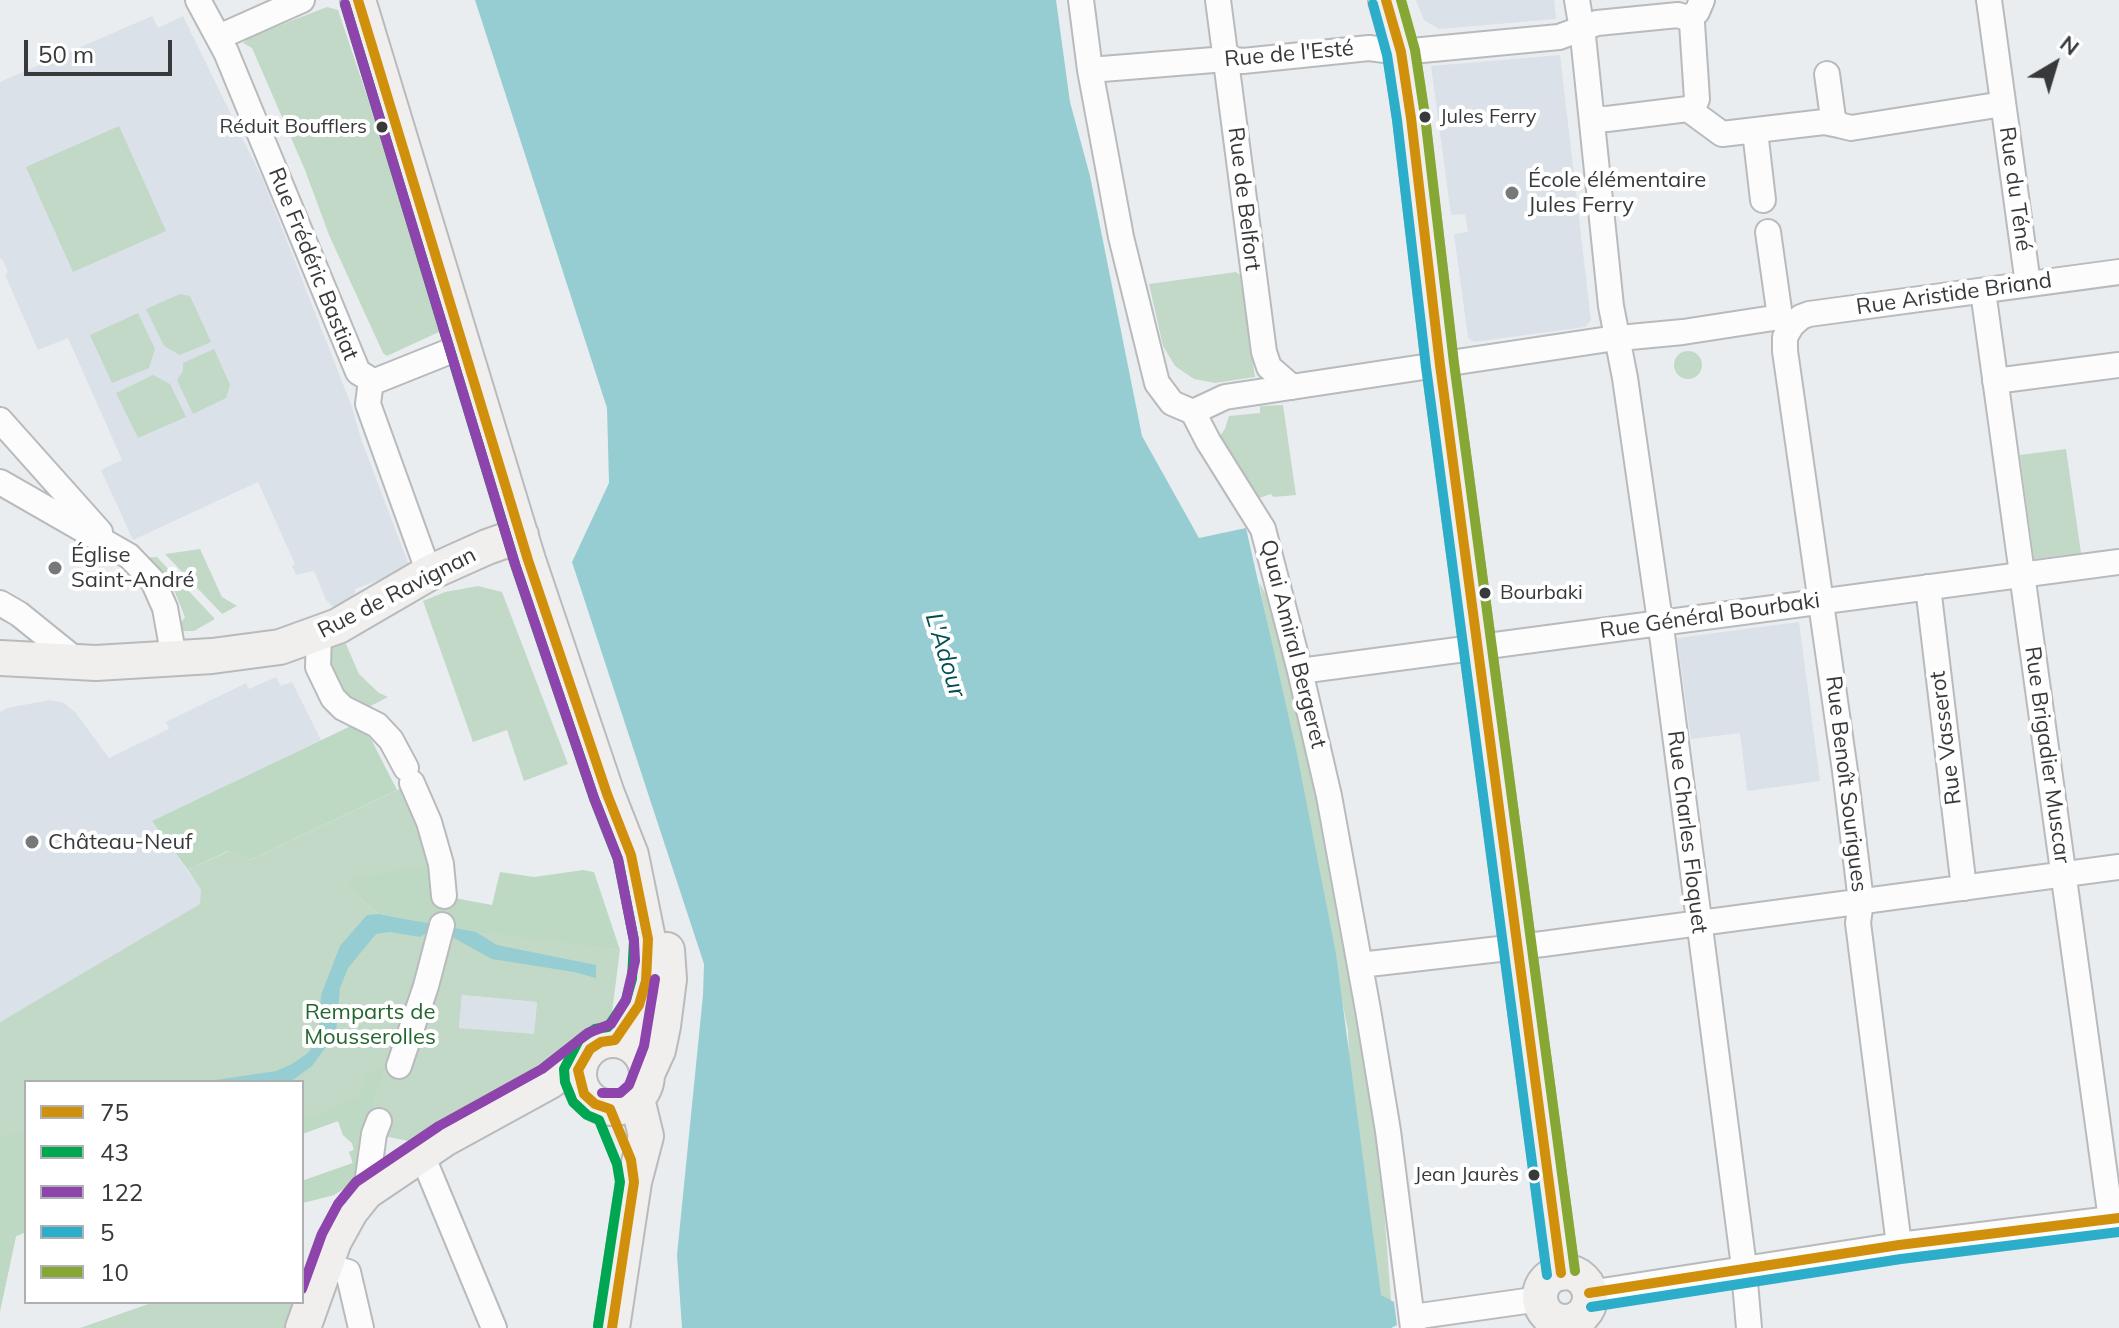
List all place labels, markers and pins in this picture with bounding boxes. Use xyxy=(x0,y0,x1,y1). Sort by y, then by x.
place label: Jules Ferry xyxy=(1440,105,1536,129)
marker: Jules Ferry xyxy=(1417,109,1433,125)
place label: Réduit Boufflers xyxy=(220,115,367,139)
marker: Réduit Boufflers xyxy=(374,119,390,135)
place label: École élémentaire Jules Ferry xyxy=(1528,167,1706,218)
marker: École élémentaire Jules Ferry xyxy=(1503,184,1521,202)
place label: Église Saint-André xyxy=(71,542,195,594)
marker: Église Saint-André xyxy=(46,559,64,577)
place label: Bourbaki xyxy=(1500,581,1583,605)
marker: Bourbaki xyxy=(1477,585,1493,601)
place label: Château-Neuf xyxy=(48,829,193,855)
marker: Château-Neuf xyxy=(23,833,41,851)
place label: Jean Jaurès xyxy=(1415,1163,1519,1187)
marker: Jean Jaurès xyxy=(1526,1167,1542,1183)

